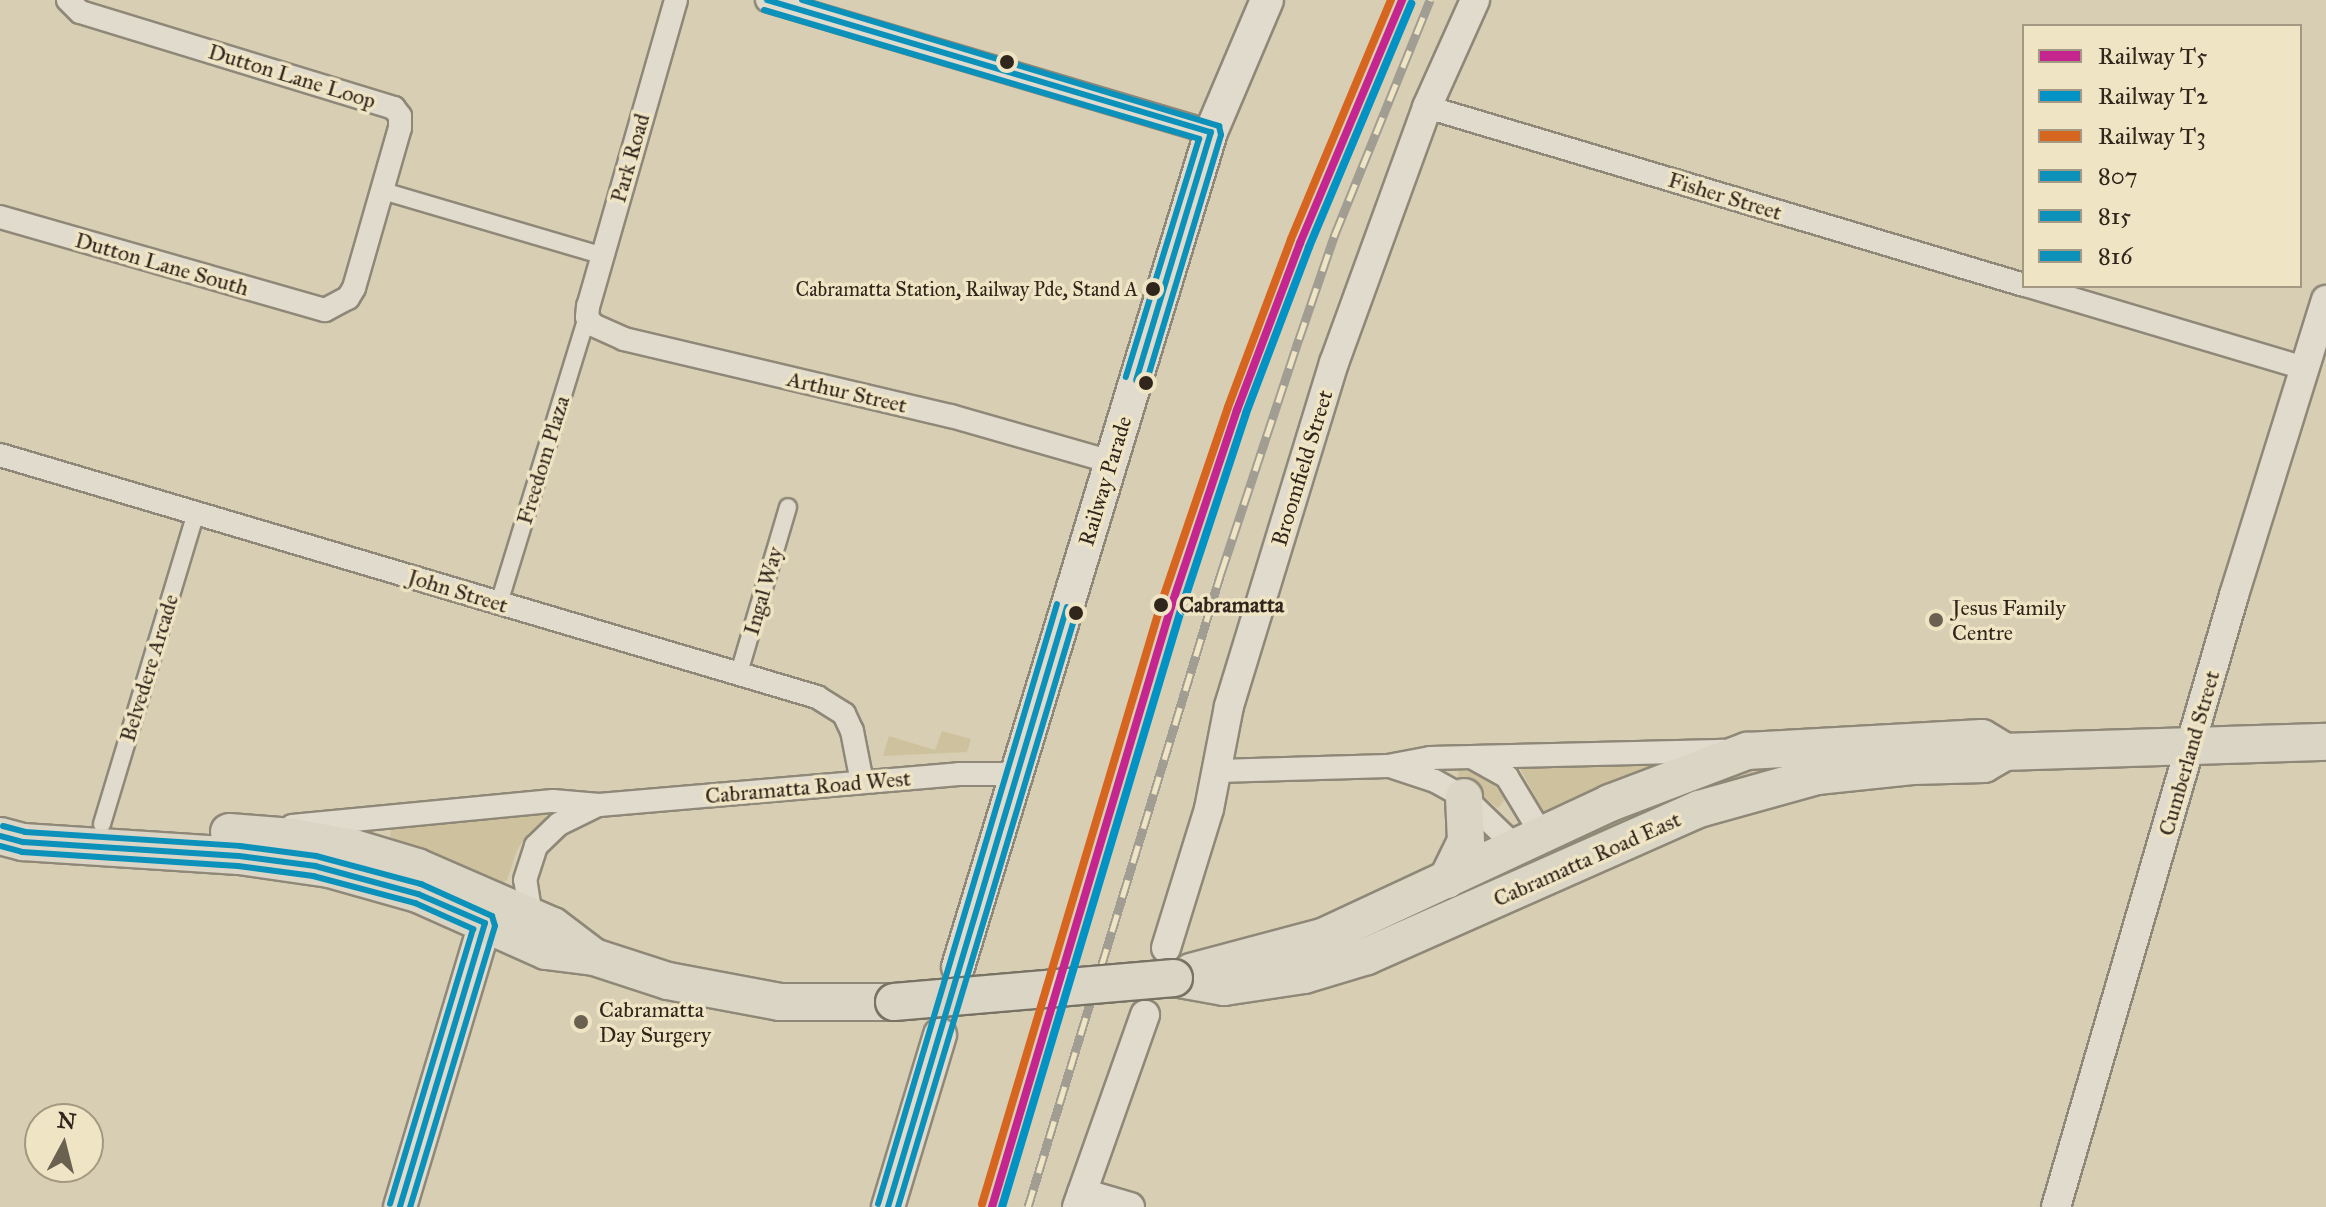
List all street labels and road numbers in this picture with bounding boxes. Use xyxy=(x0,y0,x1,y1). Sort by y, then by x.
street label: Dutton Lane Loop xyxy=(205,38,379,114)
street label: Park Road xyxy=(605,110,655,206)
street label: Fisher Street xyxy=(1665,166,1785,226)
street label: Dutton Lane South xyxy=(72,227,252,301)
street label: Arthur Street xyxy=(784,365,910,419)
street label: Broomfield Street xyxy=(1266,387,1338,549)
street label: Freedom Plaza xyxy=(511,393,575,527)
street label: Railway Parade xyxy=(1073,413,1137,549)
street label: Ingal Way xyxy=(738,544,788,638)
street label: John Street xyxy=(405,563,511,619)
street label: Belvedere Arcade xyxy=(114,591,184,745)
street label: Cumberland Street xyxy=(2153,667,2225,839)
street label: Cabramatta Road West xyxy=(704,765,912,809)
street label: Cabramatta Road East xyxy=(1489,806,1685,912)

